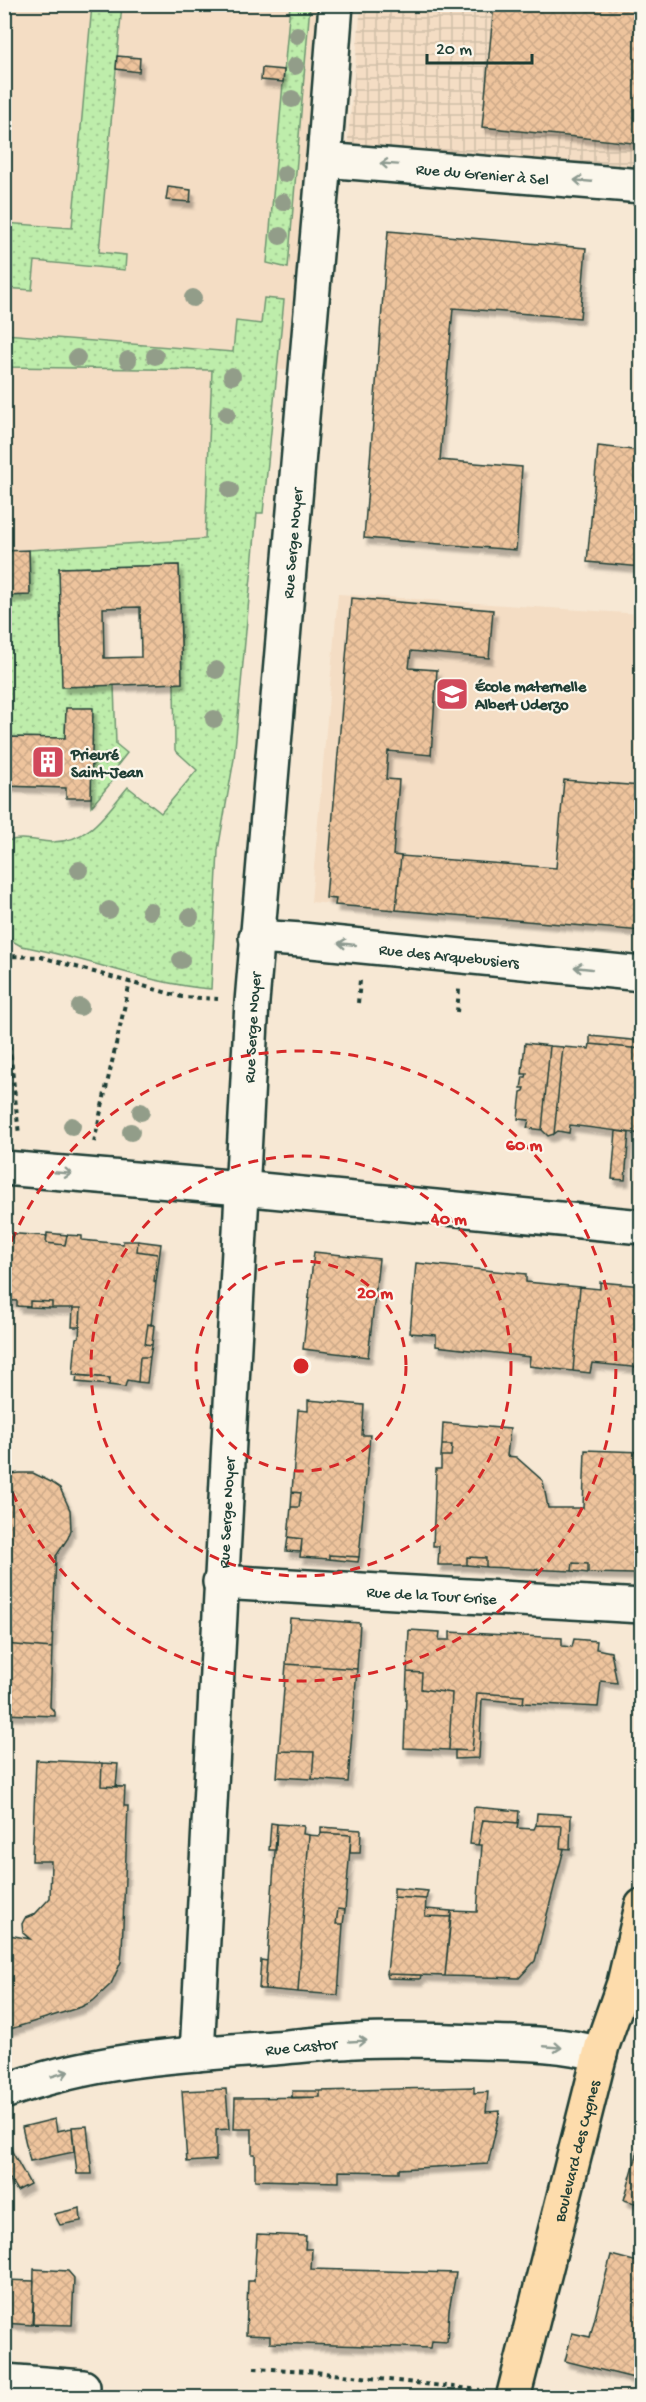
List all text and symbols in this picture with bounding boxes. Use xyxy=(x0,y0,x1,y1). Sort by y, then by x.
scale bar xyxy=(427,27,532,65)
text: 20 m xyxy=(436,40,472,61)
one-way arrow xyxy=(379,159,399,170)
street label: Rue du Grenier à Sel xyxy=(415,162,549,191)
one-way arrow xyxy=(574,175,594,186)
street label: Rue Serge Noyer xyxy=(281,486,309,600)
school or university icon: École maternelle Albert Uderzo xyxy=(434,676,470,712)
place label: École maternelle Albert Uderzo xyxy=(474,678,587,716)
building icon: Prieuré Saint-Jean xyxy=(30,744,66,780)
place label: Prieuré Saint-Jean xyxy=(70,747,144,784)
one-way arrow xyxy=(338,938,358,949)
street label: Rue des Arquebusiers xyxy=(378,942,521,975)
one-way arrow xyxy=(574,962,594,973)
street label: Rue Serge Noyer xyxy=(242,970,268,1084)
text: 60 m xyxy=(506,1136,542,1157)
one-way arrow xyxy=(52,1168,72,1179)
text: 40 m xyxy=(430,1210,467,1231)
text: 20 m xyxy=(357,1284,393,1305)
centre of rings xyxy=(291,1356,311,1376)
street label: Rue Serge Noyer xyxy=(216,1456,241,1569)
street label: Rue de la Tour Grise xyxy=(366,1584,498,1611)
street label: Rue Castor xyxy=(265,2036,339,2062)
one-way arrow xyxy=(347,2036,367,2047)
one-way arrow xyxy=(542,2042,562,2053)
one-way arrow xyxy=(50,2068,69,2079)
street label: Boulevard des Cygnes xyxy=(552,2078,606,2225)

